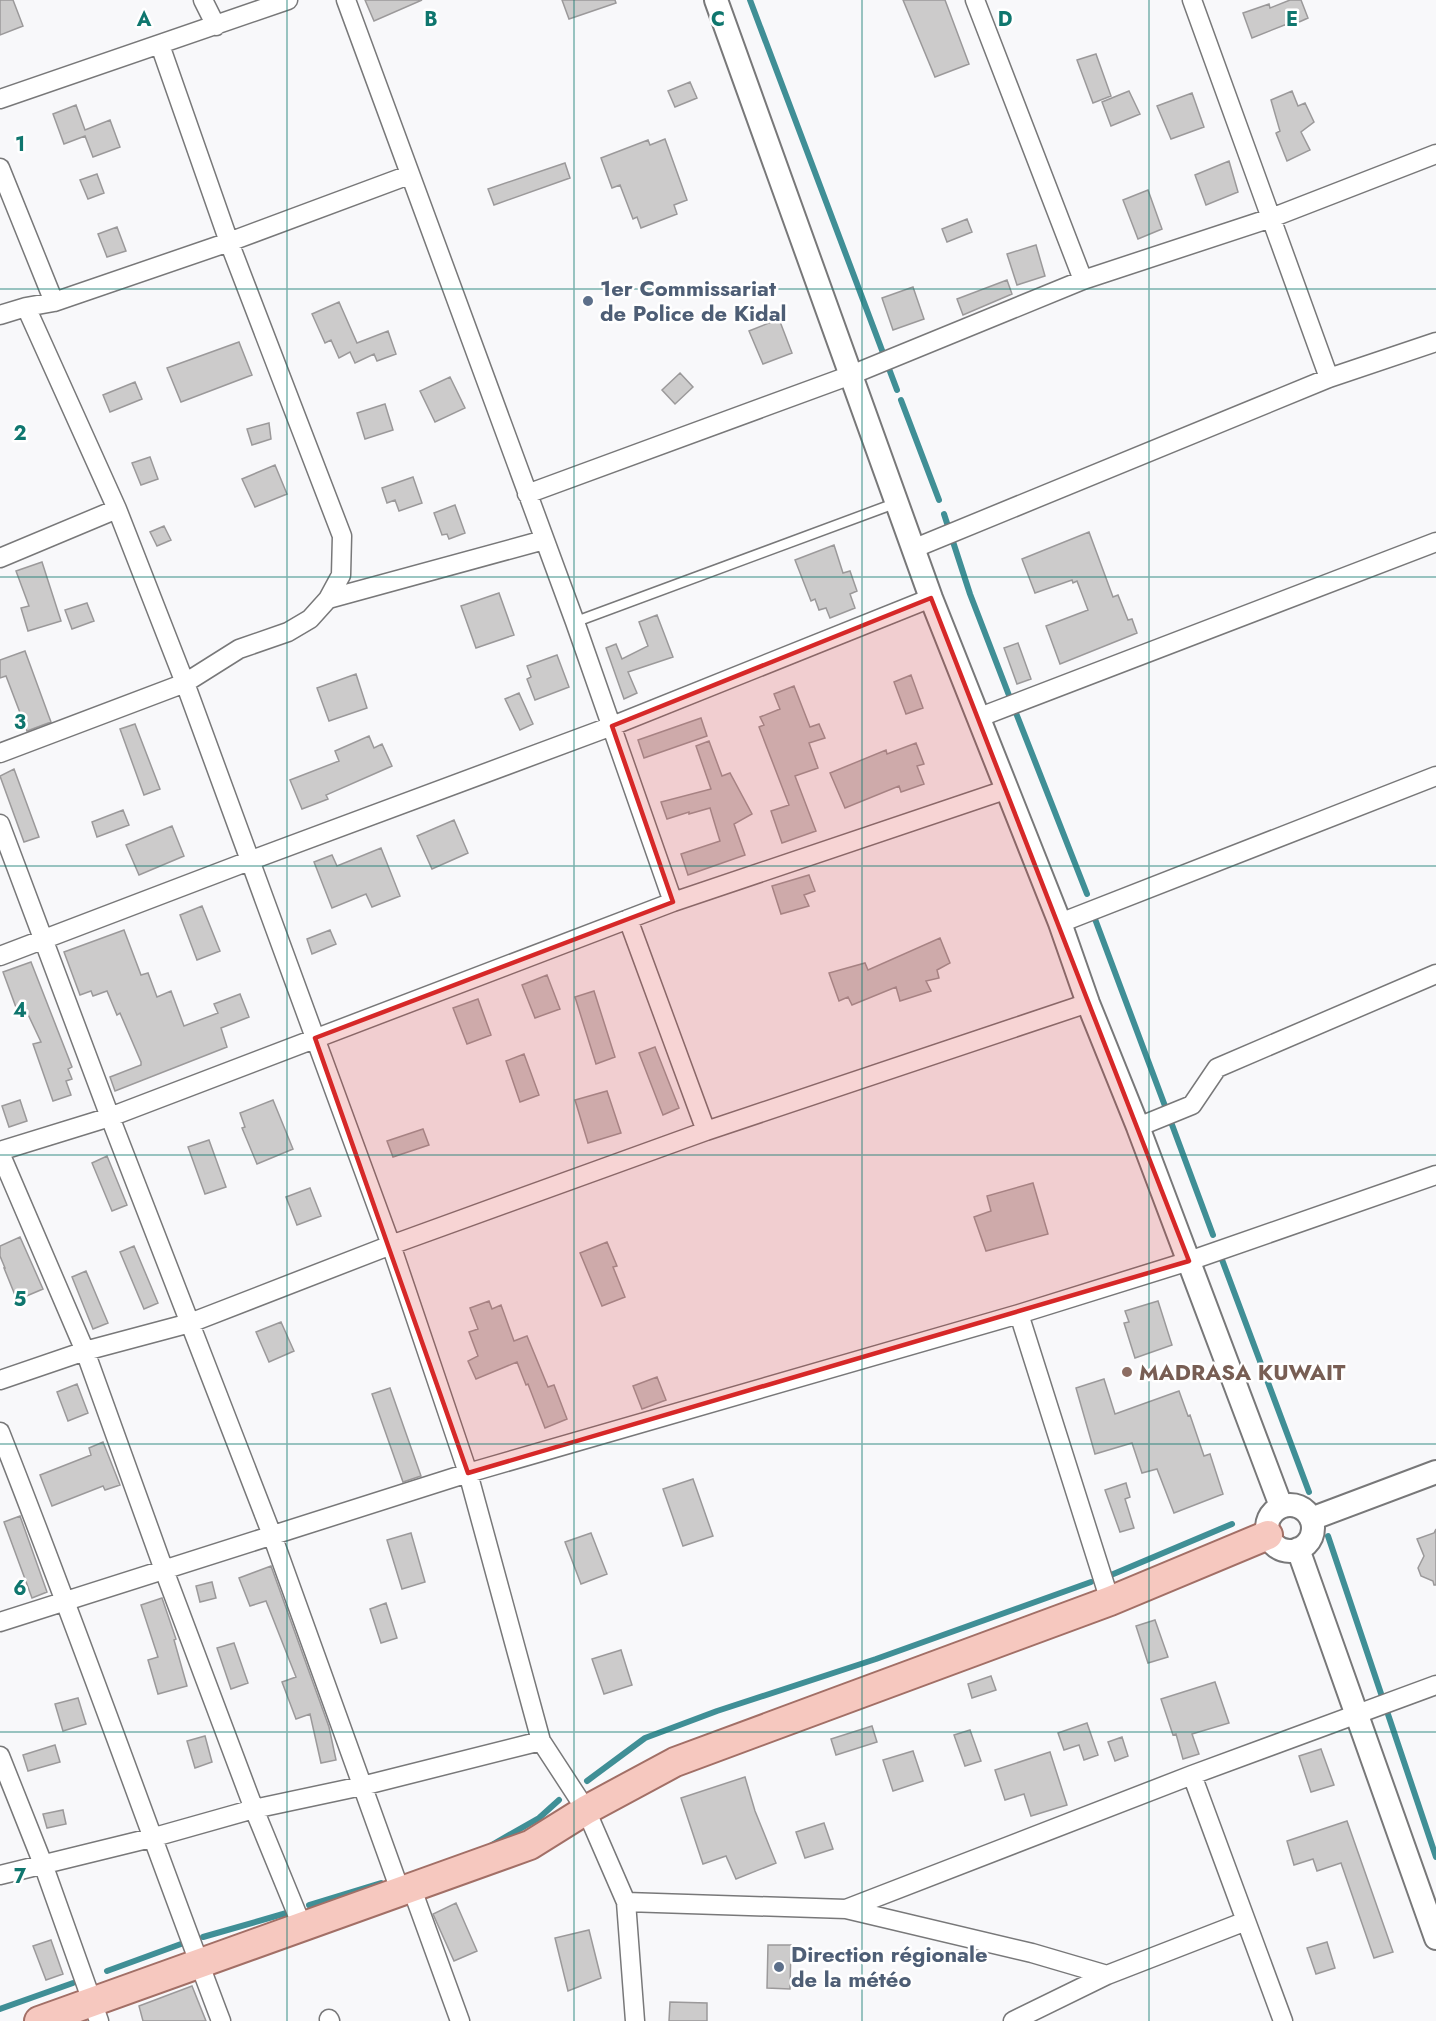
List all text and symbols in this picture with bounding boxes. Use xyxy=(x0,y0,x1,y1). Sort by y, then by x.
text: A xyxy=(136,5,152,34)
text: B xyxy=(424,5,438,34)
text: C xyxy=(711,5,725,34)
text: D xyxy=(998,5,1012,34)
text: E xyxy=(1286,5,1298,34)
text: 1 xyxy=(15,130,25,159)
place label: 1er Commissariat de Police de Kidal xyxy=(600,272,787,329)
marker: 1er Commissariat de Police de Kidal xyxy=(581,294,595,308)
text: 2 xyxy=(13,419,27,448)
text: 3 xyxy=(14,708,26,737)
text: 4 xyxy=(13,996,27,1025)
text: 5 xyxy=(14,1285,27,1314)
place label: MADRASA KUWAIT xyxy=(1139,1356,1346,1388)
marker: MADRASA KUWAIT xyxy=(1120,1365,1134,1379)
text: 6 xyxy=(13,1574,27,1603)
text: 7 xyxy=(14,1862,27,1891)
place label: Direction régionale de la météo xyxy=(791,1938,988,1995)
marker: Direction régionale de la météo xyxy=(772,1960,786,1974)

